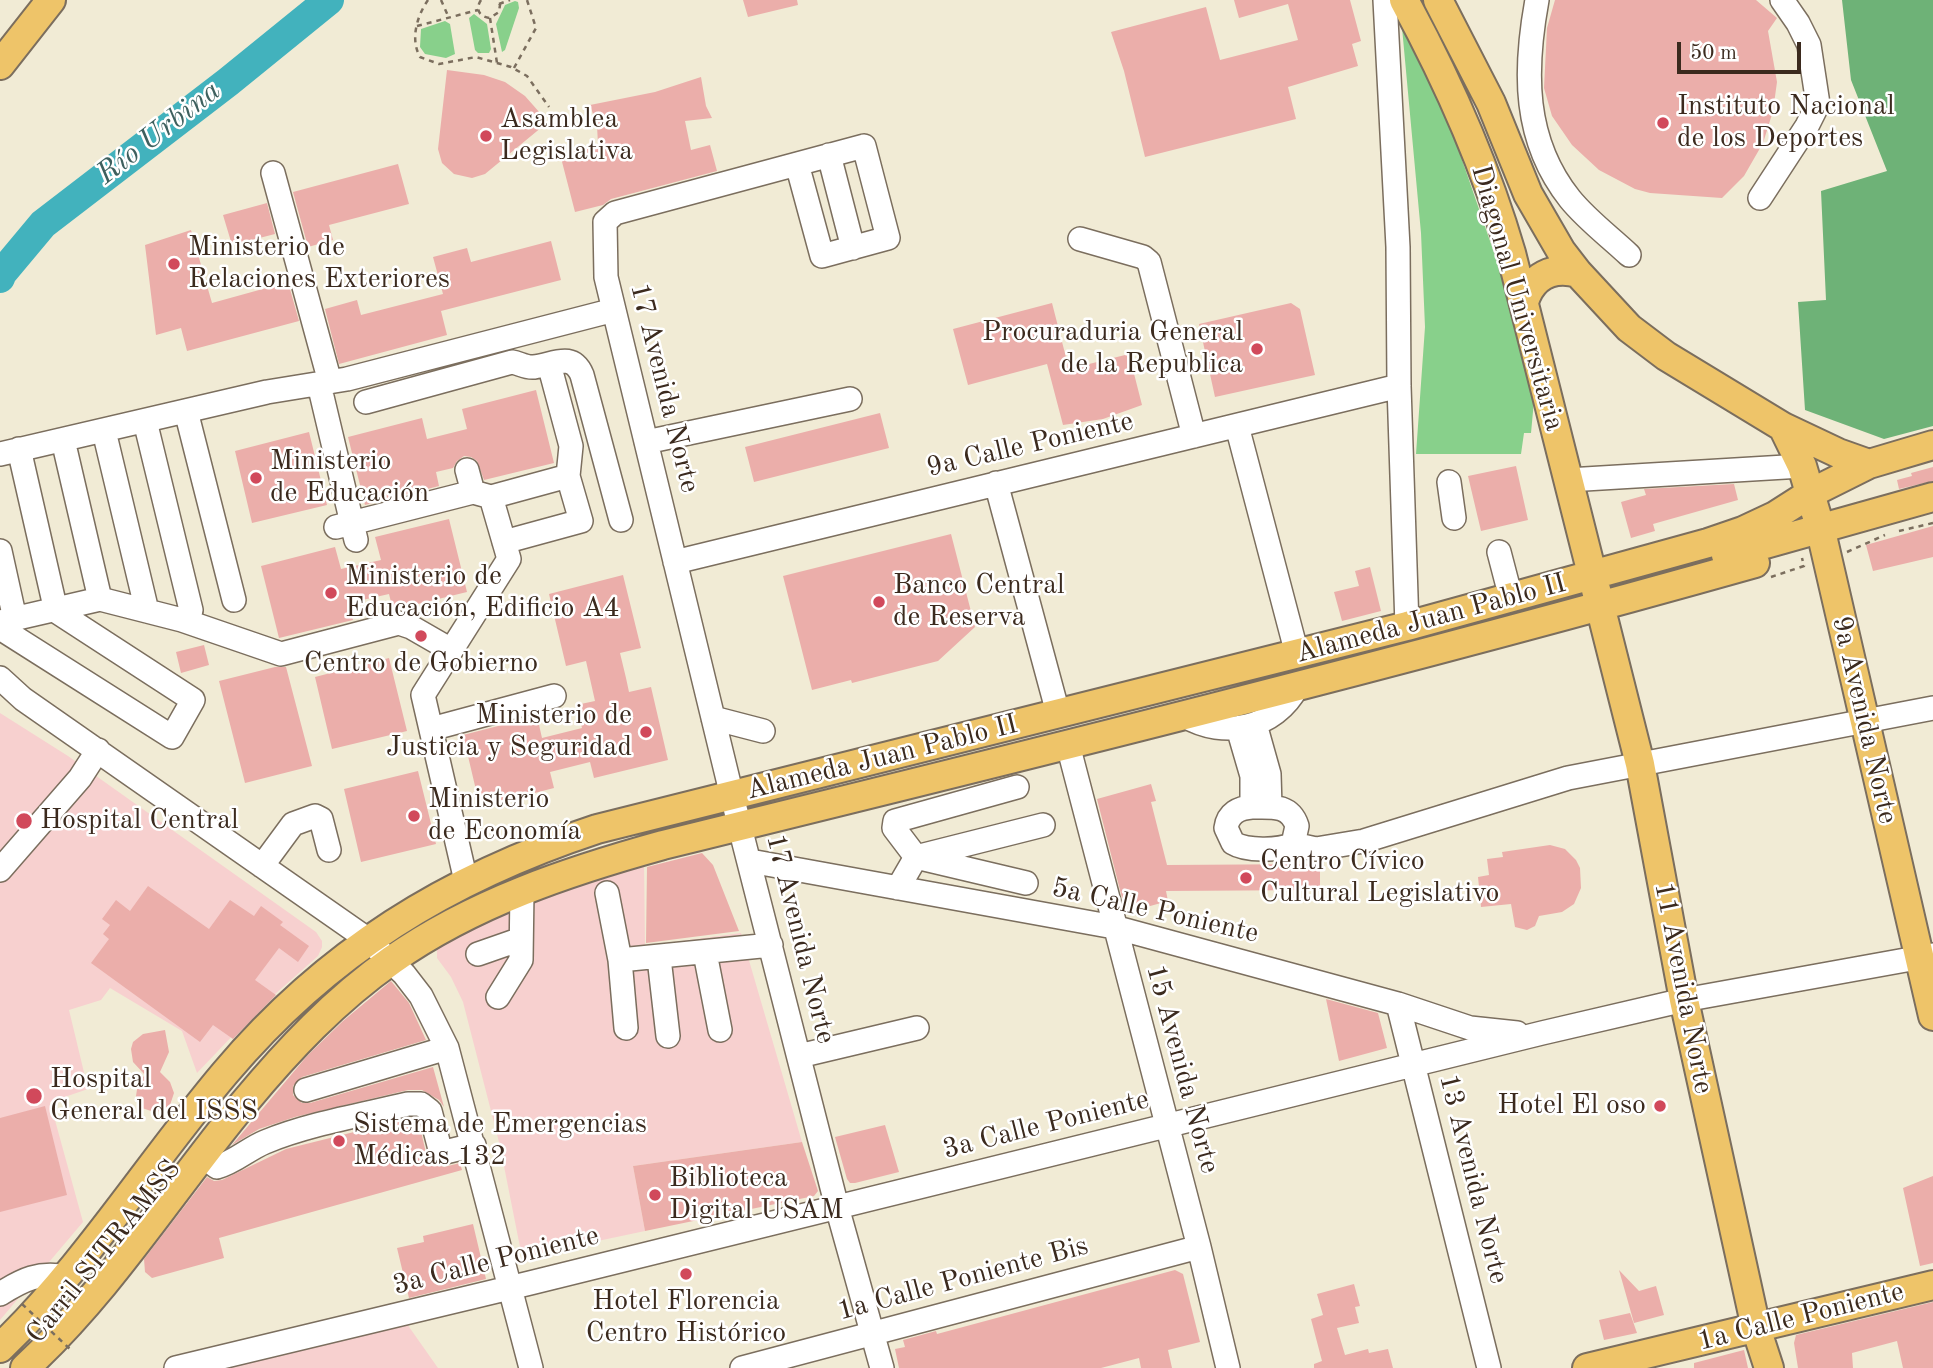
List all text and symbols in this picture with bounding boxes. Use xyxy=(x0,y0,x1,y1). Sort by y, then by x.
scale bar xyxy=(1681,28,1805,72)
text: 50 m xyxy=(1690,43,1737,64)
water label: Río Urbina xyxy=(90,73,228,193)
place label: Instituto Nacional de los Deportes xyxy=(1677,90,1895,156)
place label: Asamblea Legislativa xyxy=(500,103,633,169)
marker: Instituto Nacional de los Deportes xyxy=(1655,115,1671,131)
marker: Asamblea Legislativa xyxy=(478,128,494,144)
street label: Diagonal Universitaria xyxy=(1463,161,1571,435)
place label: Ministerio de Relaciones Exteriores xyxy=(188,231,450,297)
marker: Ministerio de Relaciones Exteriores xyxy=(166,256,182,272)
street label: 17 Avenida Norte xyxy=(622,280,706,496)
place label: Procuraduria General de la Republica xyxy=(982,316,1243,382)
marker: Procuraduria General de la Republica xyxy=(1249,341,1265,357)
street label: 9a Calle Poniente xyxy=(923,405,1137,485)
place label: Ministerio de Educación xyxy=(270,445,429,511)
marker: Ministerio de Educación xyxy=(248,470,264,486)
place label: Ministerio de Educación, Edificio A4 xyxy=(345,560,620,626)
street label: Alameda Juan Pablo II xyxy=(1292,567,1570,671)
place label: Banco Central de Reserva xyxy=(893,569,1065,635)
marker: Ministerio de Educación, Edificio A4 xyxy=(323,585,339,601)
marker: Banco Central de Reserva xyxy=(871,594,887,610)
street label: 9a Avenida Norte xyxy=(1824,613,1904,827)
marker: Centro de Gobierno xyxy=(413,628,429,644)
place label: Centro de Gobierno xyxy=(304,647,538,681)
place label: Ministerio de Justicia y Seguridad xyxy=(386,699,632,765)
street label: Alameda Juan Pablo II xyxy=(743,708,1021,808)
marker: Ministerio de Justicia y Seguridad xyxy=(638,724,654,740)
place label: Ministerio de Economía xyxy=(428,783,581,849)
place label: Hospital Central xyxy=(40,804,239,838)
marker: Ministerio de Economía xyxy=(406,808,422,824)
marker: Hospital Central xyxy=(14,811,34,831)
street label: 17 Avenida Norte xyxy=(758,831,842,1047)
place label: Centro Cívico Cultural Legislativo xyxy=(1260,845,1499,911)
marker: Centro Cívico Cultural Legislativo xyxy=(1238,870,1254,886)
street label: 5a Calle Poniente xyxy=(1048,871,1262,951)
street label: 11 Avenida Norte xyxy=(1646,879,1720,1097)
street label: 15 Avenida Norte xyxy=(1138,961,1226,1177)
place label: Hospital General del ISSS xyxy=(50,1063,258,1129)
street label: 13 Avenida Norte xyxy=(1431,1071,1515,1287)
street label: 3a Calle Poniente xyxy=(939,1083,1153,1167)
marker: Hospital General del ISSS xyxy=(24,1086,44,1106)
place label: Hotel El oso xyxy=(1497,1089,1646,1123)
marker: Hotel El oso xyxy=(1652,1098,1668,1114)
place label: Sistema de Emergencias Médicas 132 xyxy=(353,1108,647,1174)
marker: Sistema de Emergencias Médicas 132 xyxy=(331,1133,347,1149)
street label: Carril SITRAMSS xyxy=(20,1153,188,1351)
place label: Biblioteca Digital USAM xyxy=(669,1162,843,1228)
marker: Biblioteca Digital USAM xyxy=(647,1187,663,1203)
street label: 3a Calle Poniente xyxy=(389,1219,603,1303)
street label: 1a Calle Poniente Bis xyxy=(834,1229,1092,1329)
marker: Hotel Florencia Centro Histórico xyxy=(678,1266,694,1282)
street label: 1a Calle Poniente xyxy=(1694,1275,1908,1359)
place label: Hotel Florencia Centro Histórico xyxy=(586,1285,786,1351)

